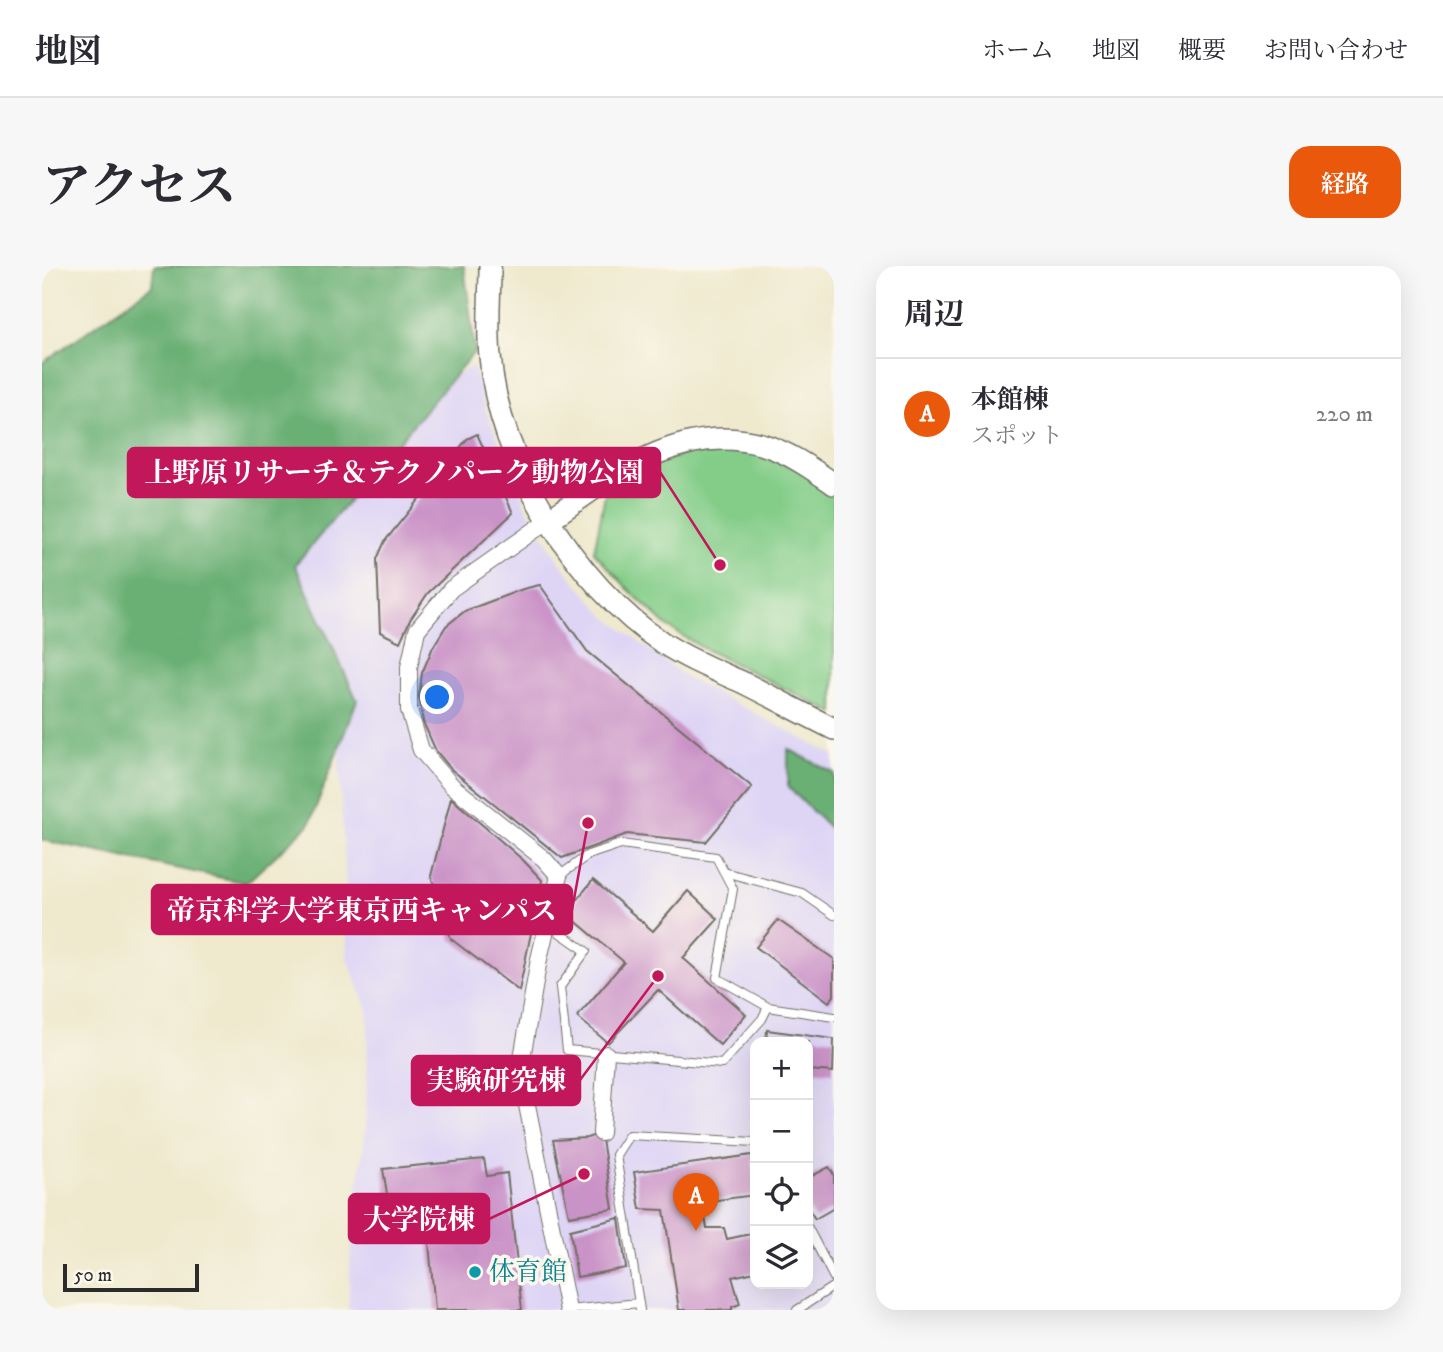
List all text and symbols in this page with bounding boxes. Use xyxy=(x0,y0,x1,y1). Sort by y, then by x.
text: 地図 xyxy=(35,32,101,73)
text: ホーム xyxy=(982,36,1054,66)
text: 地図 xyxy=(1092,36,1140,66)
text: 概要 xyxy=(1178,36,1226,66)
text: お問い合わせ xyxy=(1264,36,1408,66)
button: 経路 xyxy=(1289,146,1401,218)
text: アクセス xyxy=(42,157,237,219)
text: 周辺 xyxy=(904,297,964,334)
text: 本館棟 xyxy=(971,384,1049,417)
text: A xyxy=(920,400,934,429)
text: 220 m xyxy=(1316,400,1373,429)
text: スポット xyxy=(971,422,1063,451)
callout: 上野原リサーチ＆テクノパーク動物公園 xyxy=(128,448,660,497)
text: 上野原リサーチ＆テクノパーク動物公園 xyxy=(144,456,644,491)
your location xyxy=(420,680,454,714)
callout: 帝京科学大学東京西キャンパス xyxy=(152,885,572,934)
text: 帝京科学大学東京西キャンパス xyxy=(167,894,557,929)
map controls xyxy=(750,1037,813,1289)
button: + xyxy=(750,1037,813,1100)
callout: 実験研究棟 xyxy=(412,1056,580,1105)
text: 実験研究棟 xyxy=(426,1064,566,1099)
button: − xyxy=(750,1100,813,1163)
button: locate xyxy=(750,1163,813,1226)
pin: A xyxy=(673,1173,719,1231)
callout: 大学院棟 xyxy=(349,1194,489,1243)
text: 大学院棟 xyxy=(363,1203,475,1238)
button: layers xyxy=(750,1226,813,1289)
place label: 体育館 xyxy=(489,1256,567,1289)
scale bar xyxy=(63,1261,200,1293)
text: 50 m xyxy=(74,1264,112,1287)
marker: 体育館 xyxy=(467,1264,483,1280)

